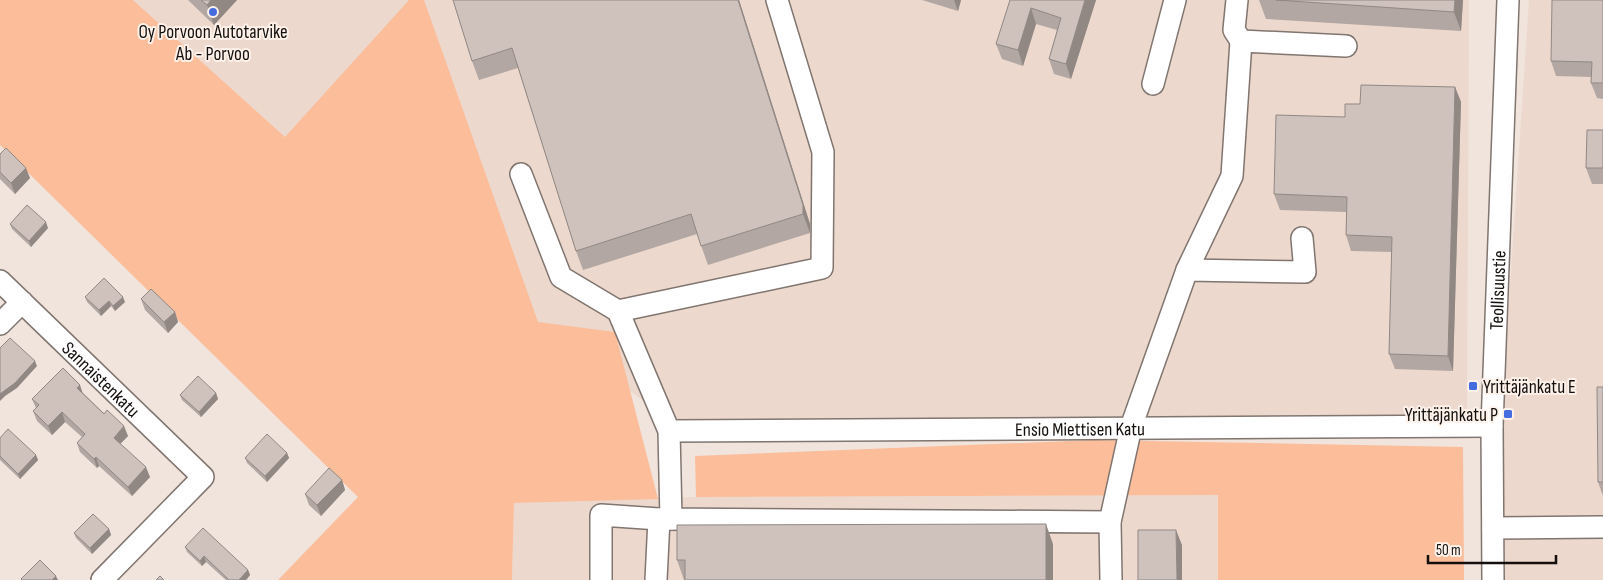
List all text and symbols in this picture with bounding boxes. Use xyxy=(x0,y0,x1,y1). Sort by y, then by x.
marker: Oy Porvoon Autotarvike Ab - Porvoo xyxy=(207,6,219,18)
place label: Oy Porvoon Autotarvike Ab - Porvoo xyxy=(138,21,288,66)
street label: Teollisuustie xyxy=(1486,250,1512,330)
street label: Sannaistenkatu xyxy=(57,337,144,423)
place label: Yrittäjänkatu E xyxy=(1483,376,1576,399)
marker: Yrittäjänkatu E xyxy=(1467,380,1479,392)
place label: Yrittäjänkatu P xyxy=(1405,404,1498,427)
marker: Yrittäjänkatu P xyxy=(1502,408,1514,420)
street label: Ensio Miettisen Katu xyxy=(1015,418,1145,442)
scale bar xyxy=(1428,532,1556,564)
text: 50 m xyxy=(1436,541,1461,560)

